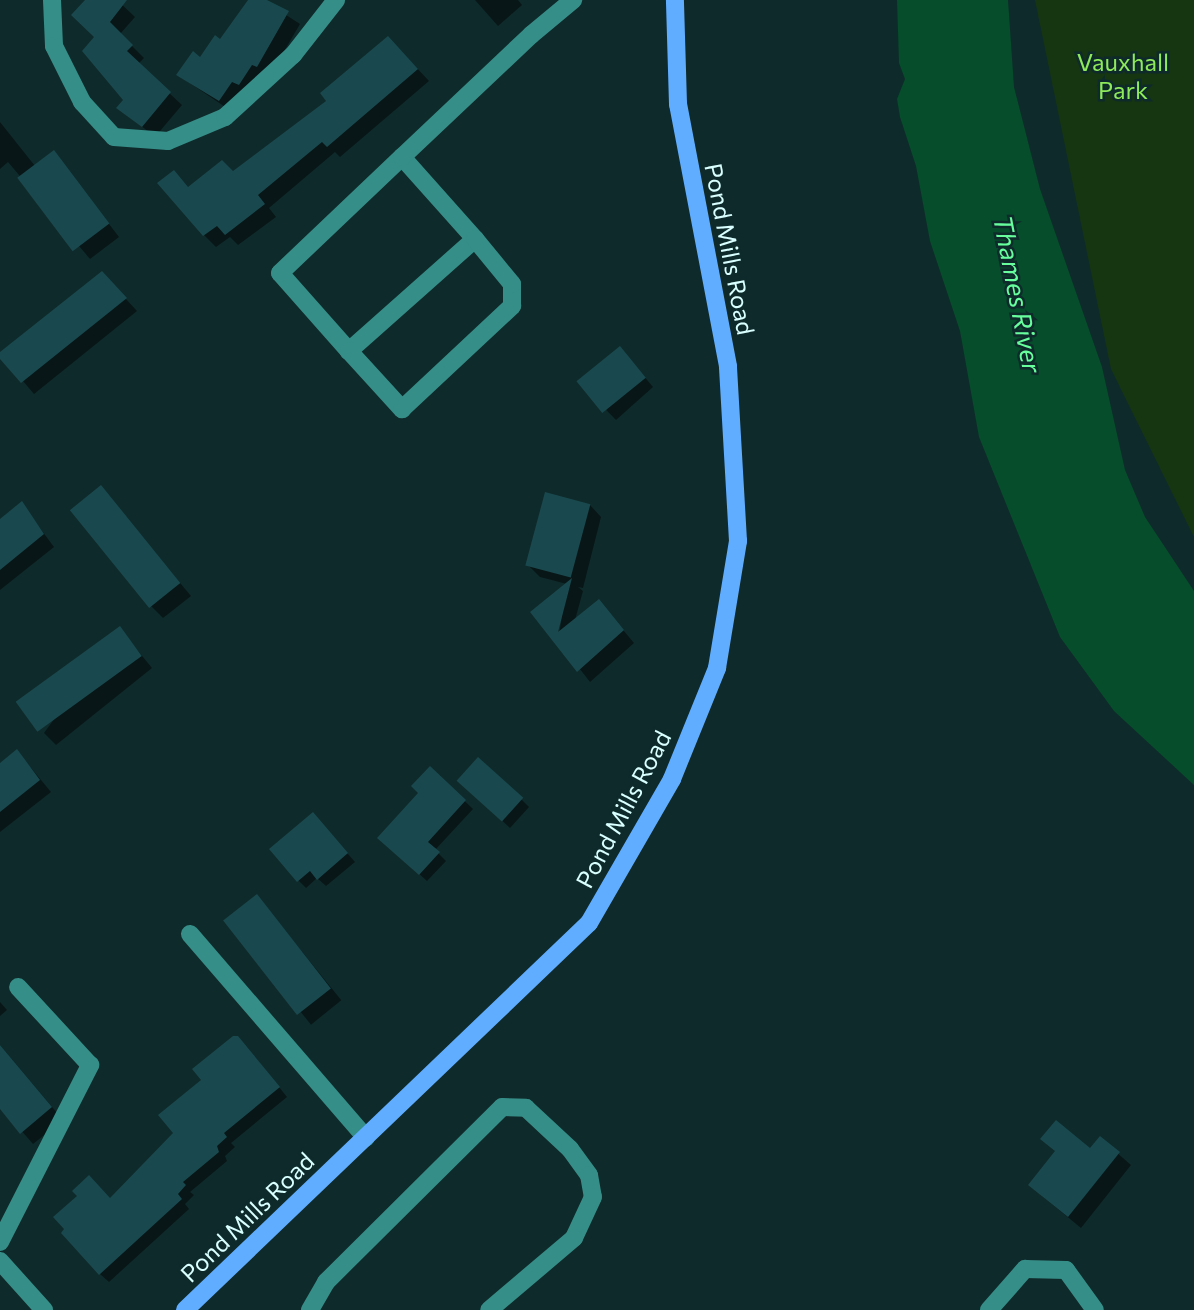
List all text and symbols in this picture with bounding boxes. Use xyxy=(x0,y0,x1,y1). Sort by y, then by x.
park label: Vauxhall Park xyxy=(1077,48,1169,104)
street label: Pond Mills Road xyxy=(699,161,761,337)
water label: Thames River xyxy=(987,213,1049,375)
street label: Pond Mills Road xyxy=(569,725,677,893)
street label: Pond Mills Road xyxy=(174,1146,320,1288)

